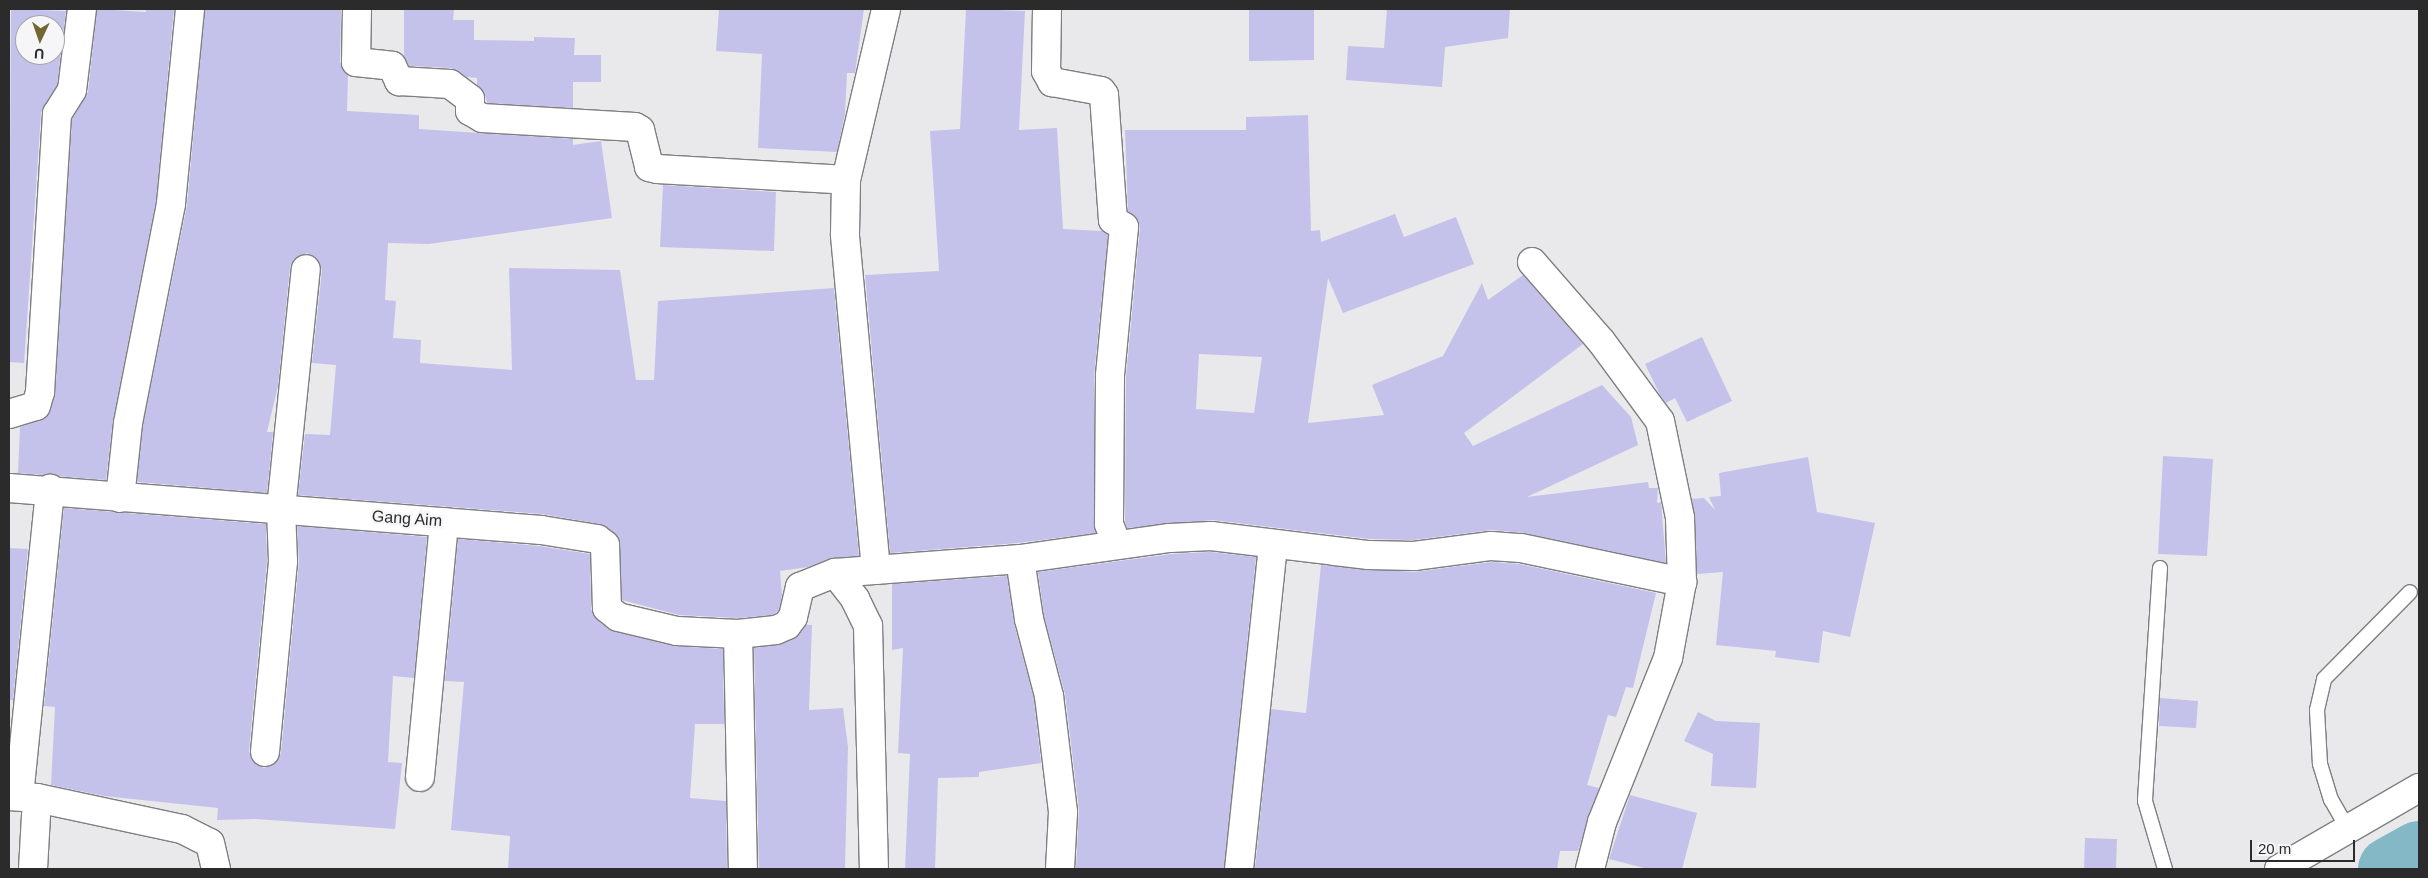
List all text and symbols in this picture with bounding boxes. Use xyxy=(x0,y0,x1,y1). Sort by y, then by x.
north arrow xyxy=(15,15,65,65)
text: U xyxy=(34,46,45,62)
street label: Gang Aim xyxy=(371,507,443,531)
scale bar xyxy=(2253,830,2358,862)
text: 20 m xyxy=(2258,840,2291,857)

